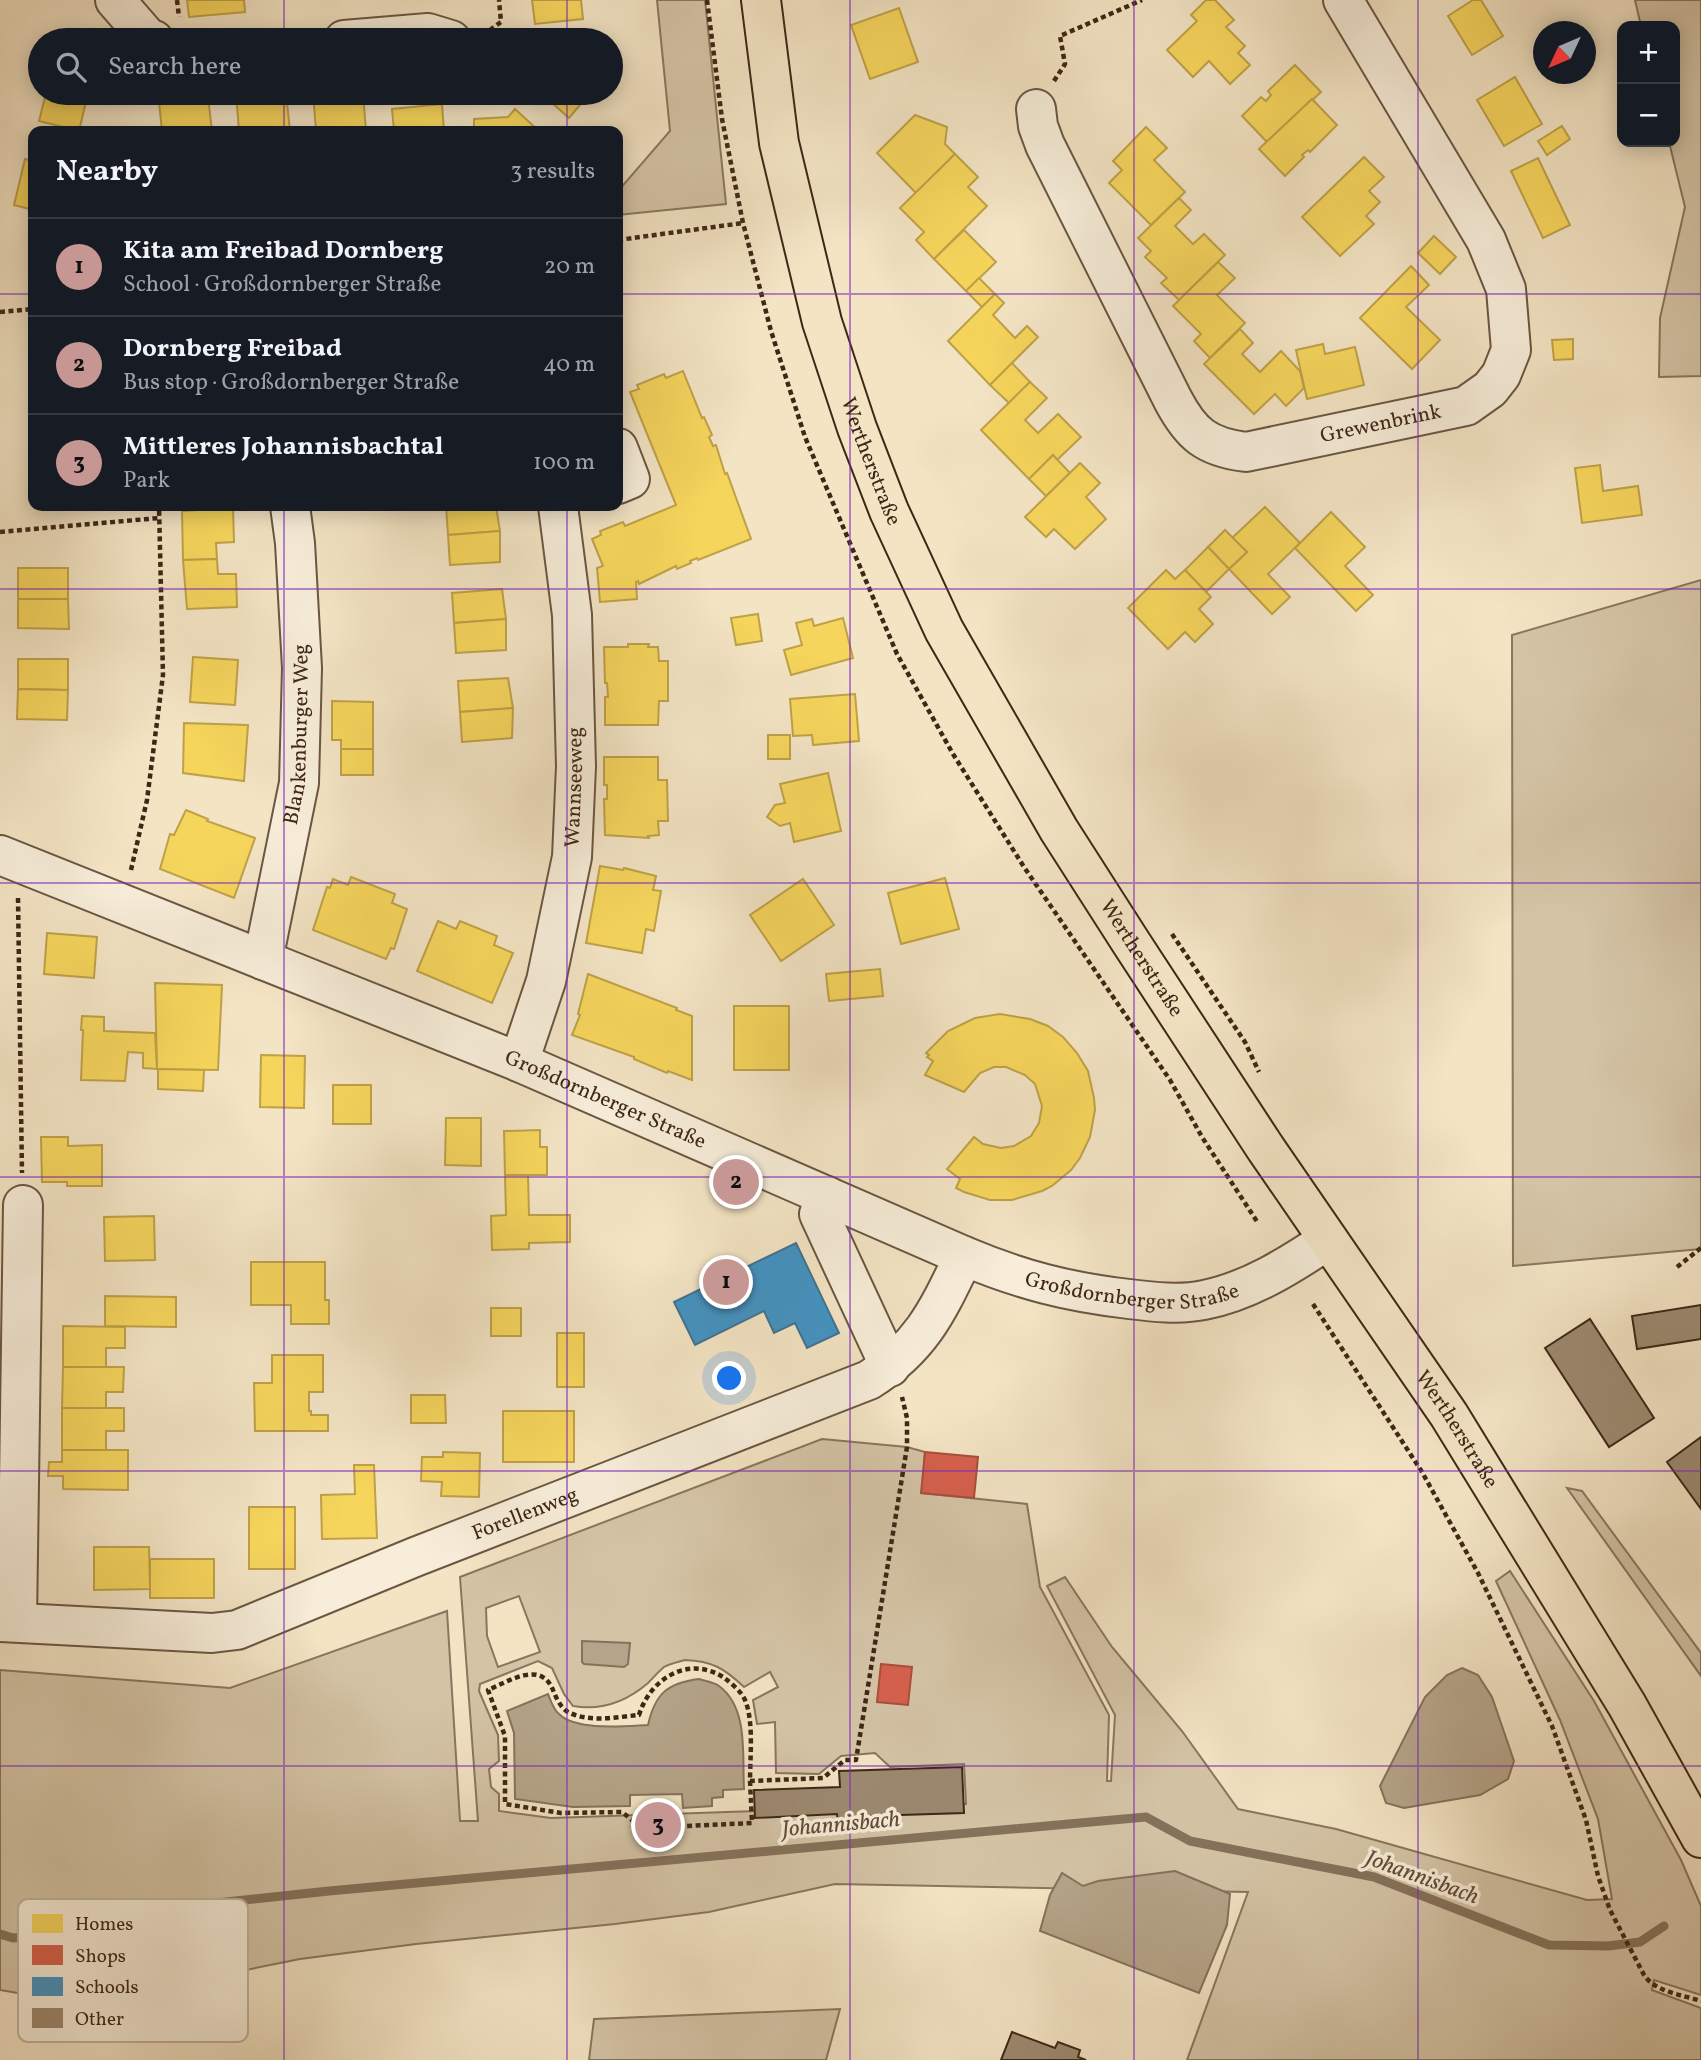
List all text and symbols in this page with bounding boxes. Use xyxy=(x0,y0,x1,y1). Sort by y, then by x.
north arrow xyxy=(1533,21,1596,84)
map controls xyxy=(1617,21,1680,147)
button: + xyxy=(1617,21,1680,84)
search box xyxy=(28,28,623,105)
icon: search xyxy=(52,48,90,86)
text: Search here xyxy=(108,49,241,85)
button: − xyxy=(1617,84,1680,147)
text: Nearby xyxy=(56,151,158,193)
text: 3 results xyxy=(510,156,595,188)
text: Kita am Freibad Dornberg xyxy=(123,233,444,269)
text: 1 xyxy=(74,251,84,283)
text: 20 m xyxy=(544,251,595,283)
text: School · Großdornberger Straße xyxy=(123,269,441,301)
text: Dornberg Freibad xyxy=(123,331,342,367)
text: 2 xyxy=(73,349,85,381)
text: 40 m xyxy=(543,349,595,381)
text: Bus stop · Großdornberger Straße xyxy=(123,367,459,399)
street label: Wertherstraße xyxy=(833,394,908,530)
street label: Grewenbrink xyxy=(1318,397,1445,451)
text: Mittleres Johannisbachtal xyxy=(123,429,444,465)
text: 3 xyxy=(73,447,85,479)
text: 100 m xyxy=(533,447,595,479)
text: Park xyxy=(123,465,170,497)
street label: Blankenburger Weg xyxy=(276,643,317,827)
street label: Wannseeweg xyxy=(558,726,591,848)
street label: Wertherstraße xyxy=(1093,894,1190,1023)
street label: Großdornberger Straße xyxy=(500,1043,711,1156)
pin: 2 xyxy=(713,1156,759,1208)
pin: 1 xyxy=(703,1256,749,1308)
street label: Großdornberger Straße xyxy=(1021,1264,1243,1317)
your location xyxy=(712,1361,746,1395)
street label: Wertherstraße xyxy=(1408,1365,1505,1494)
street label: Forellenweg xyxy=(468,1480,582,1548)
pin: 3 xyxy=(635,1799,681,1851)
water label: Johannisbach xyxy=(779,1804,901,1846)
water label: Johannisbach xyxy=(1359,1842,1483,1913)
legend xyxy=(18,1899,248,2042)
text: Homes xyxy=(75,1912,133,1938)
text: Shops xyxy=(75,1944,126,1970)
text: Schools xyxy=(75,1975,139,2001)
text: Other xyxy=(75,2007,124,2033)

